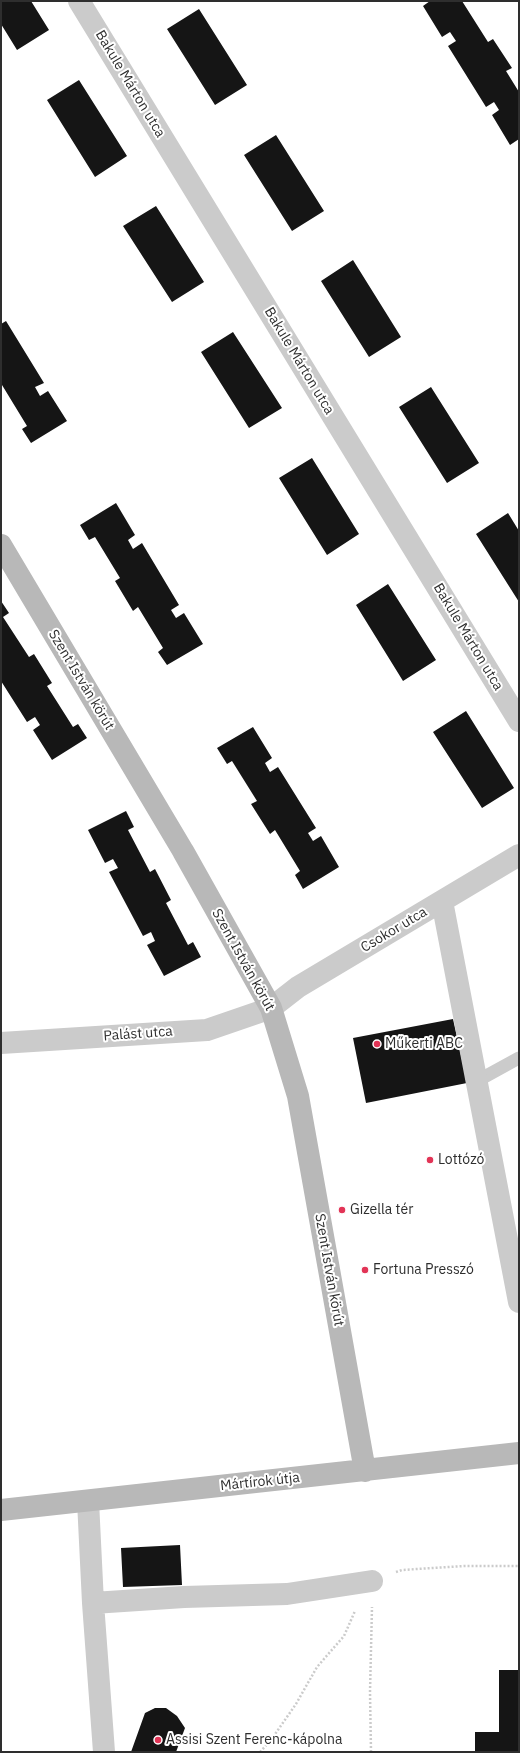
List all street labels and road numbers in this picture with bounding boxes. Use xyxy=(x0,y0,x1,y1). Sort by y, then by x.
street label: Bakule Márton utca xyxy=(91,27,169,141)
street label: Bakule Márton utca xyxy=(260,304,338,418)
street label: Bakule Márton utca xyxy=(429,580,507,694)
street label: Szent István körút xyxy=(44,627,118,733)
street label: Csokor utca xyxy=(358,904,430,956)
street label: Szent István körút xyxy=(208,906,278,1014)
street label: Palást utca xyxy=(103,1023,173,1045)
street label: Szent István körút xyxy=(311,1212,347,1328)
street label: Mártírok útja xyxy=(219,1469,301,1495)

